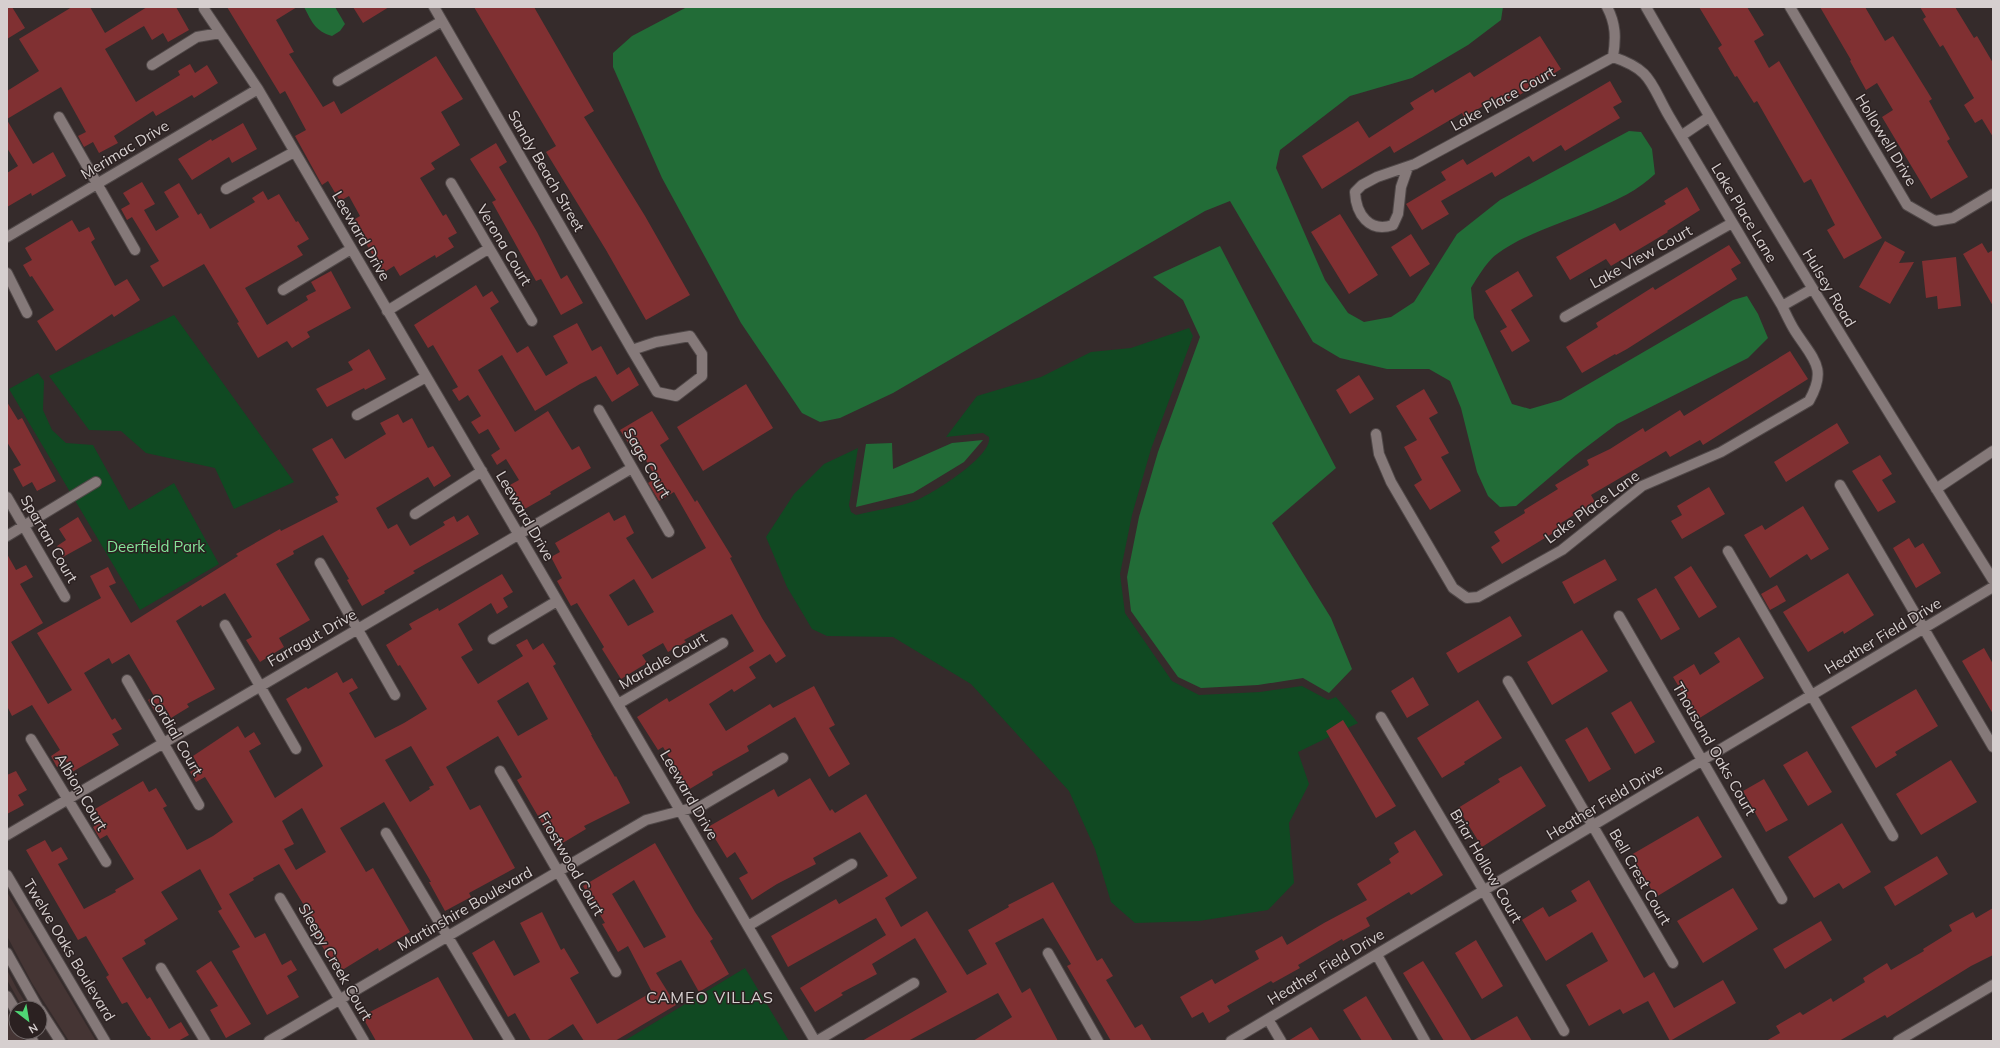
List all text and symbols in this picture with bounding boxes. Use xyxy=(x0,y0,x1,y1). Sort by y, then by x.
street label: Lake Place Court xyxy=(1447,62,1558,135)
street label: Hollowell Drive xyxy=(1851,90,1921,189)
street label: Sandy Beach Street xyxy=(504,107,589,235)
street label: Merimac Drive xyxy=(77,116,172,183)
street label: Lake Place Lane xyxy=(1707,160,1782,266)
street label: Leeward Drive xyxy=(328,187,395,284)
street label: Verona Court xyxy=(473,201,536,289)
street label: Lake View Court xyxy=(1586,221,1695,292)
street label: Hulsey Road xyxy=(1799,245,1860,330)
street label: Sage Court xyxy=(620,424,675,501)
street label: Lake Place Lane xyxy=(1541,466,1643,547)
street label: Leeward Drive xyxy=(492,467,559,564)
street label: Spartan Court xyxy=(17,491,82,586)
park label: Deerfield Park xyxy=(107,537,205,556)
street label: Heather Field Drive xyxy=(1821,593,1945,678)
street label: Farragut Drive xyxy=(264,604,360,671)
street label: Mardale Court xyxy=(615,628,710,694)
street label: Thousand Oaks Court xyxy=(1669,679,1760,819)
street label: Cordial Court xyxy=(146,691,207,779)
street label: Leeward Drive xyxy=(656,746,723,843)
street label: Albion Court xyxy=(51,750,112,834)
street label: Heather Field Drive xyxy=(1543,759,1667,844)
street label: Briar Hollow Court xyxy=(1446,805,1527,926)
street label: Frostwood Court xyxy=(534,809,609,919)
street label: Bell Crest Court xyxy=(1605,825,1676,928)
street label: Martinshire Boulevard xyxy=(394,862,536,955)
street label: Twelve Oaks Boulevard xyxy=(19,875,119,1024)
street label: Sleepy Creek Court xyxy=(294,900,377,1023)
street label: Heather Field Drive xyxy=(1264,924,1388,1009)
district label: CAMEO VILLAS xyxy=(646,987,774,1007)
north arrow xyxy=(8,1000,48,1040)
text: N xyxy=(26,1020,40,1037)

